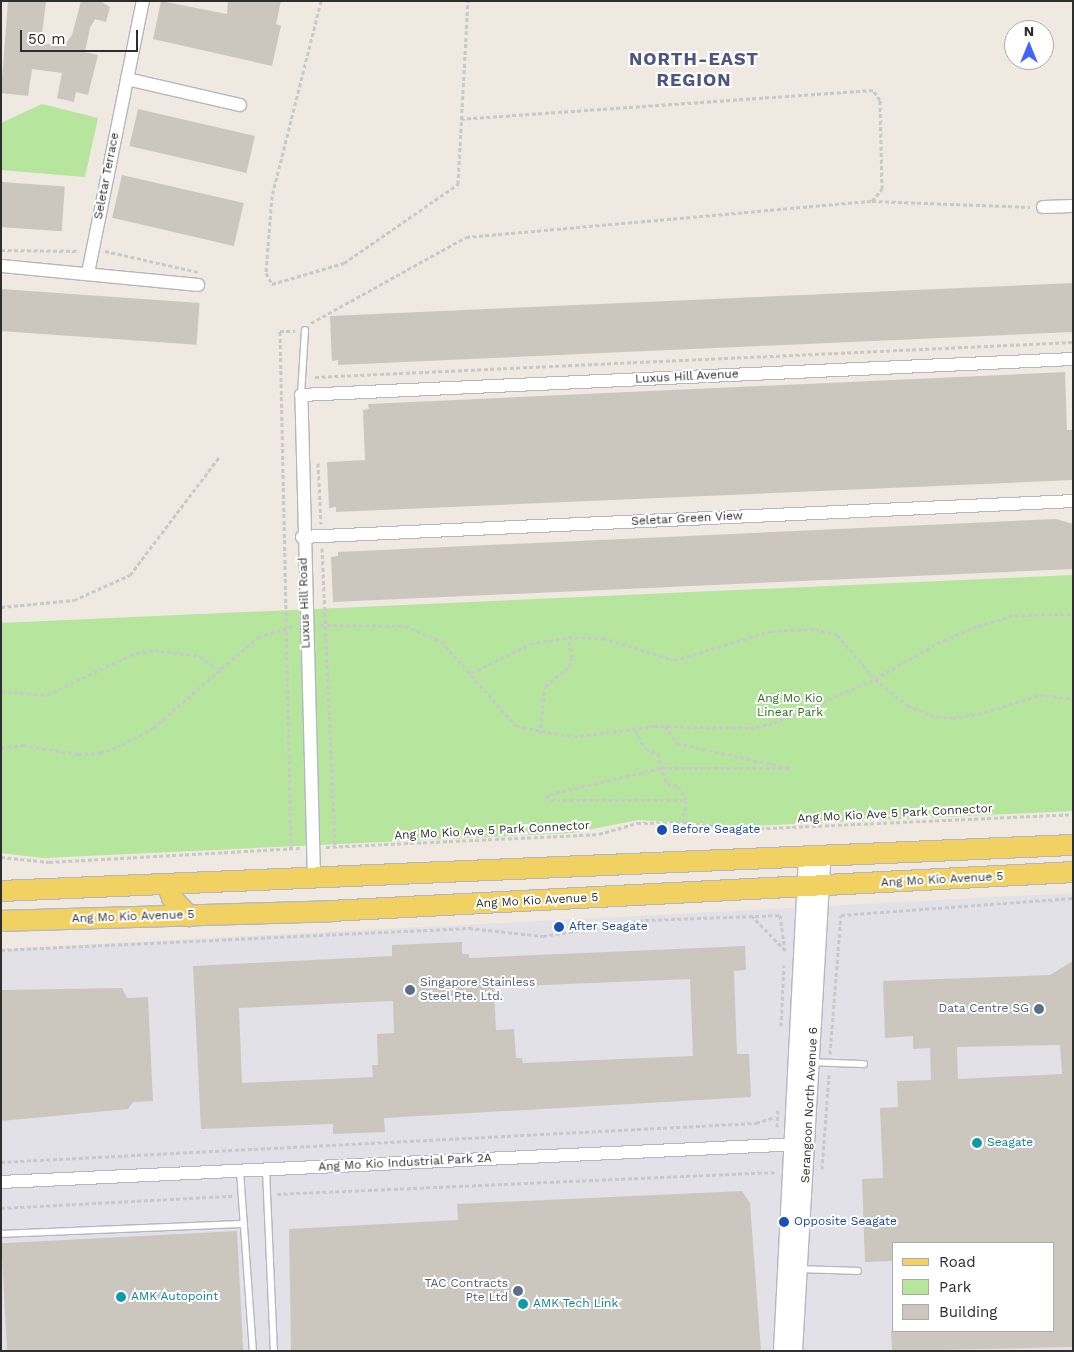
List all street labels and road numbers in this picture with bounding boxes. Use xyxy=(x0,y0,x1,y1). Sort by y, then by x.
street label: Seletar Terrace xyxy=(91,131,123,221)
street label: Luxus Hill Avenue xyxy=(634,367,740,387)
street label: Seletar Green View xyxy=(631,509,743,529)
street label: Luxus Hill Road xyxy=(296,557,314,649)
street label: Ang Mo Kio Ave 5 Park Connector xyxy=(797,802,993,826)
street label: Ang Mo Kio Ave 5 Park Connector xyxy=(394,819,590,843)
street label: Ang Mo Kio Avenue 5 xyxy=(880,870,1004,890)
street label: Ang Mo Kio Avenue 5 xyxy=(475,891,599,911)
street label: Ang Mo Kio Avenue 5 xyxy=(71,908,195,926)
street label: Serangoon North Avenue 6 xyxy=(799,1026,821,1184)
street label: Ang Mo Kio Industrial Park 2A xyxy=(318,1151,492,1175)

